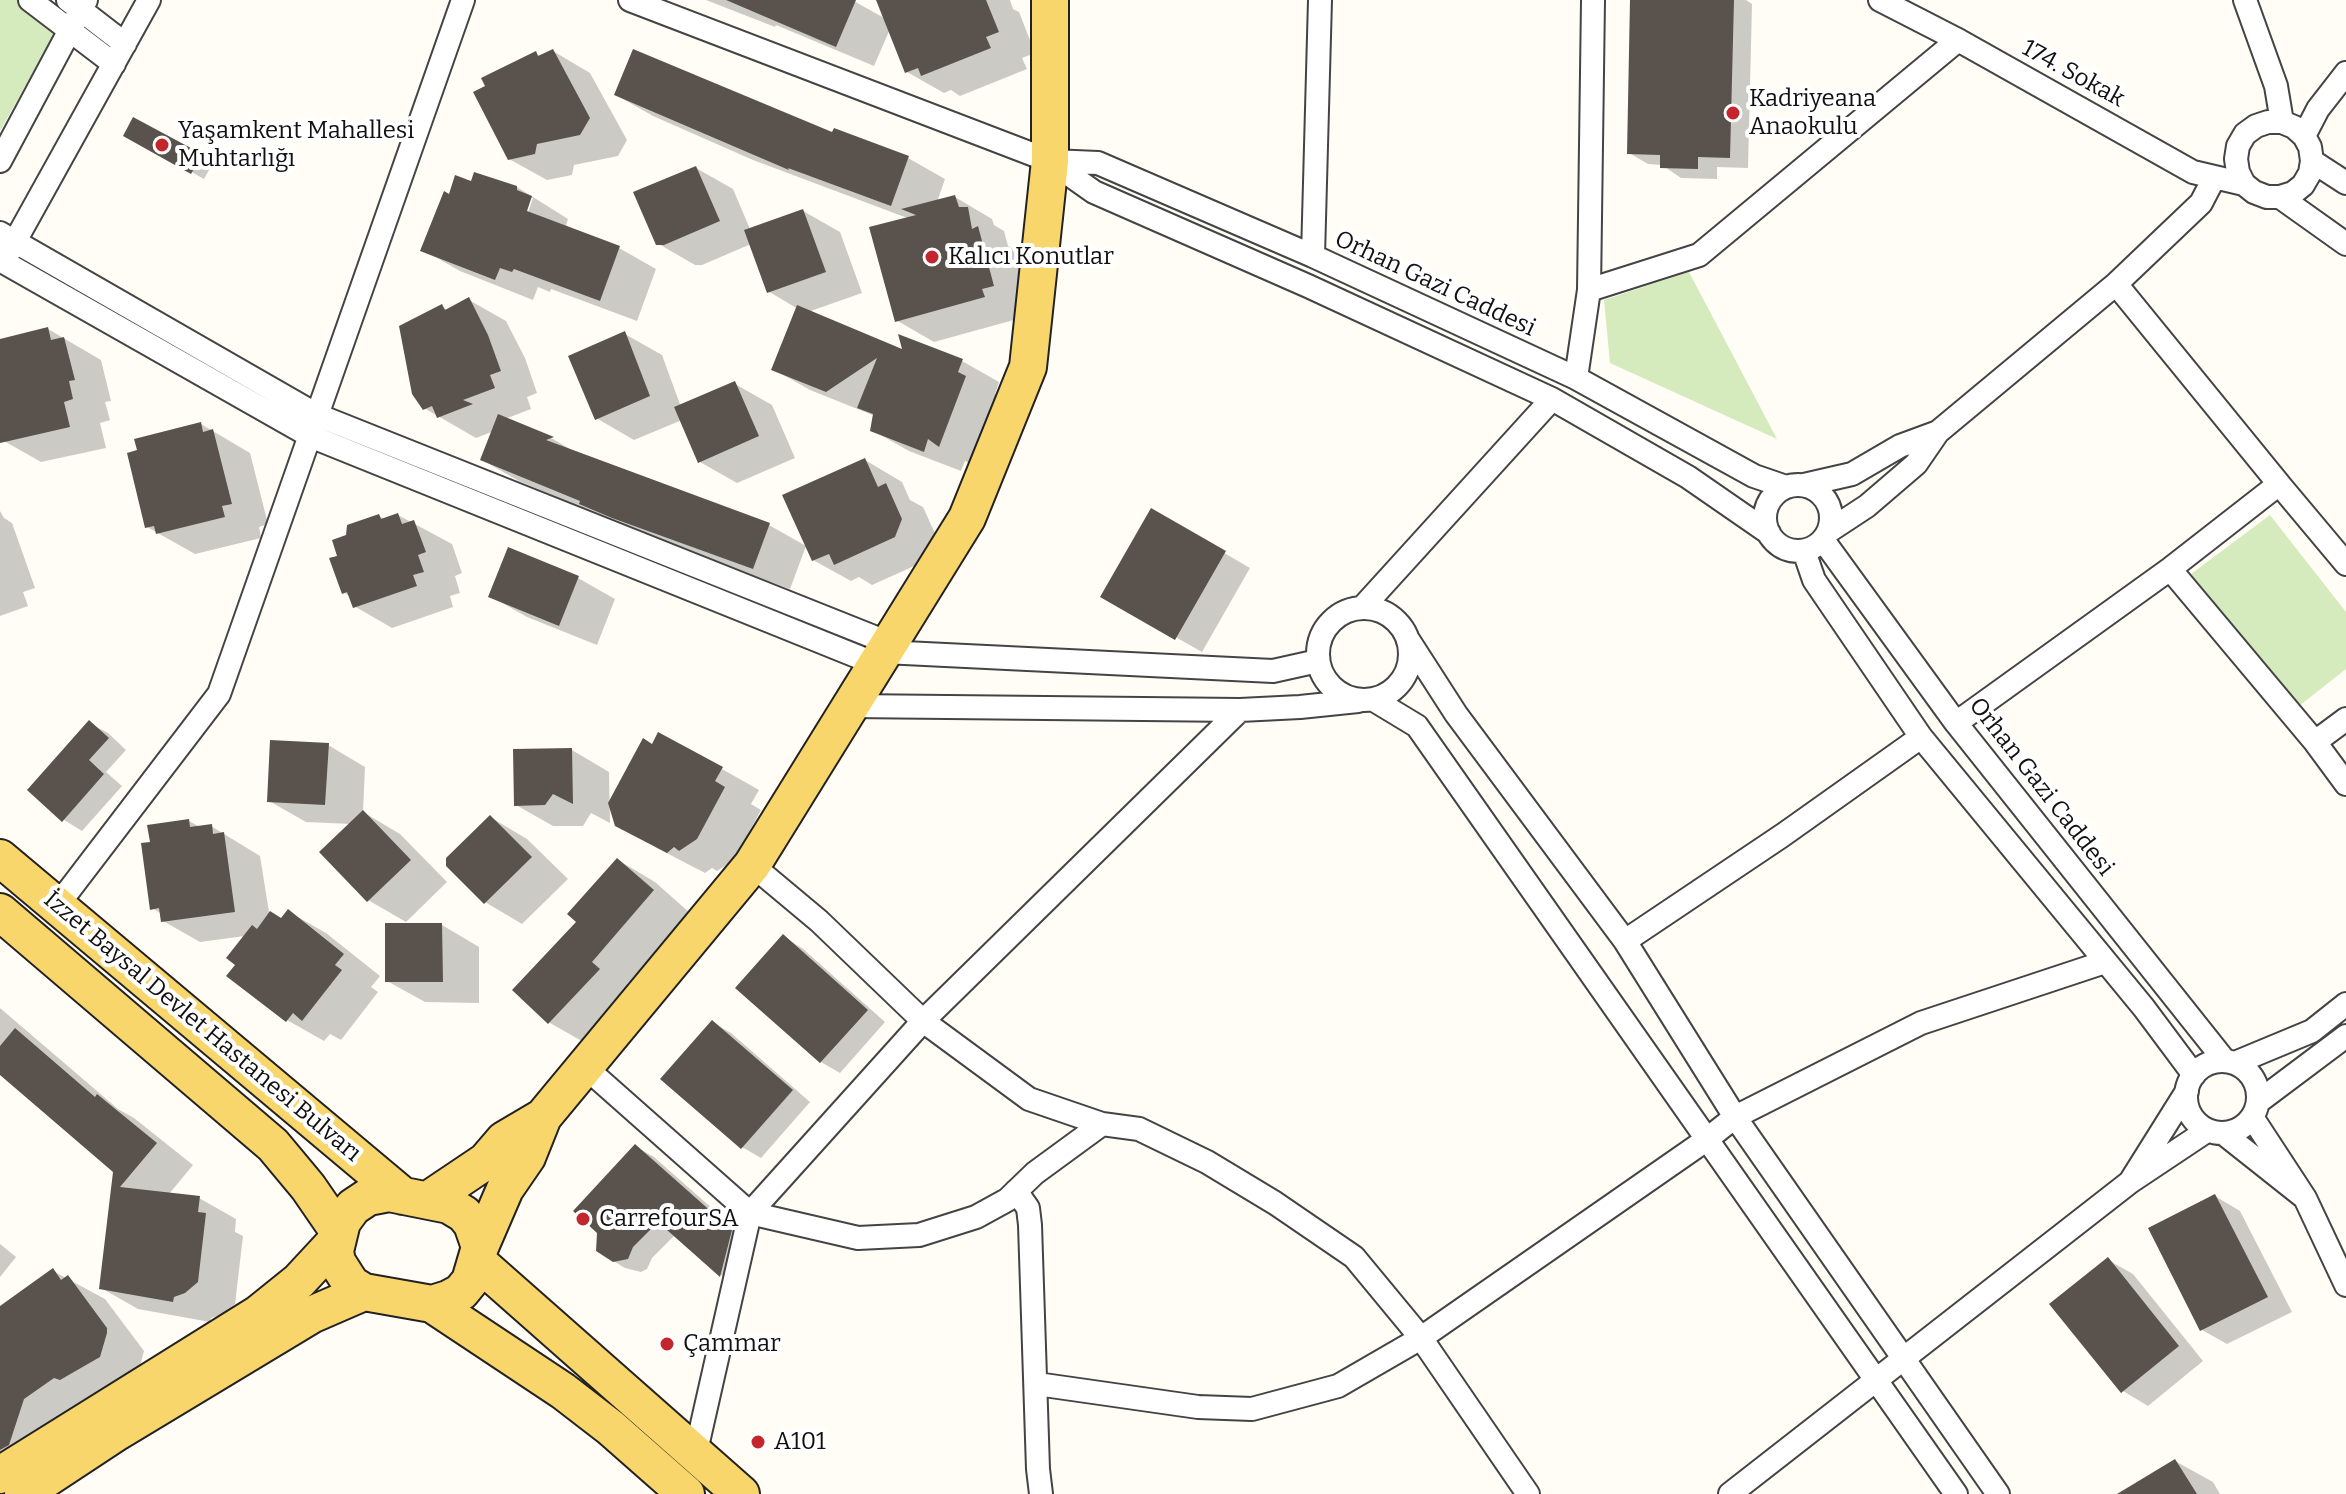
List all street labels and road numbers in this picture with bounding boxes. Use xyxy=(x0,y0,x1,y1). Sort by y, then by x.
street label: 174. Sokak xyxy=(2017,34,2129,114)
street label: Orhan Gazi Caddesi xyxy=(1330,225,1540,343)
street label: Orhan Gazi Caddesi xyxy=(1963,692,2119,882)
street label: İzzet Baysal Devlet Hastanesi Bulvarı xyxy=(37,886,367,1168)

